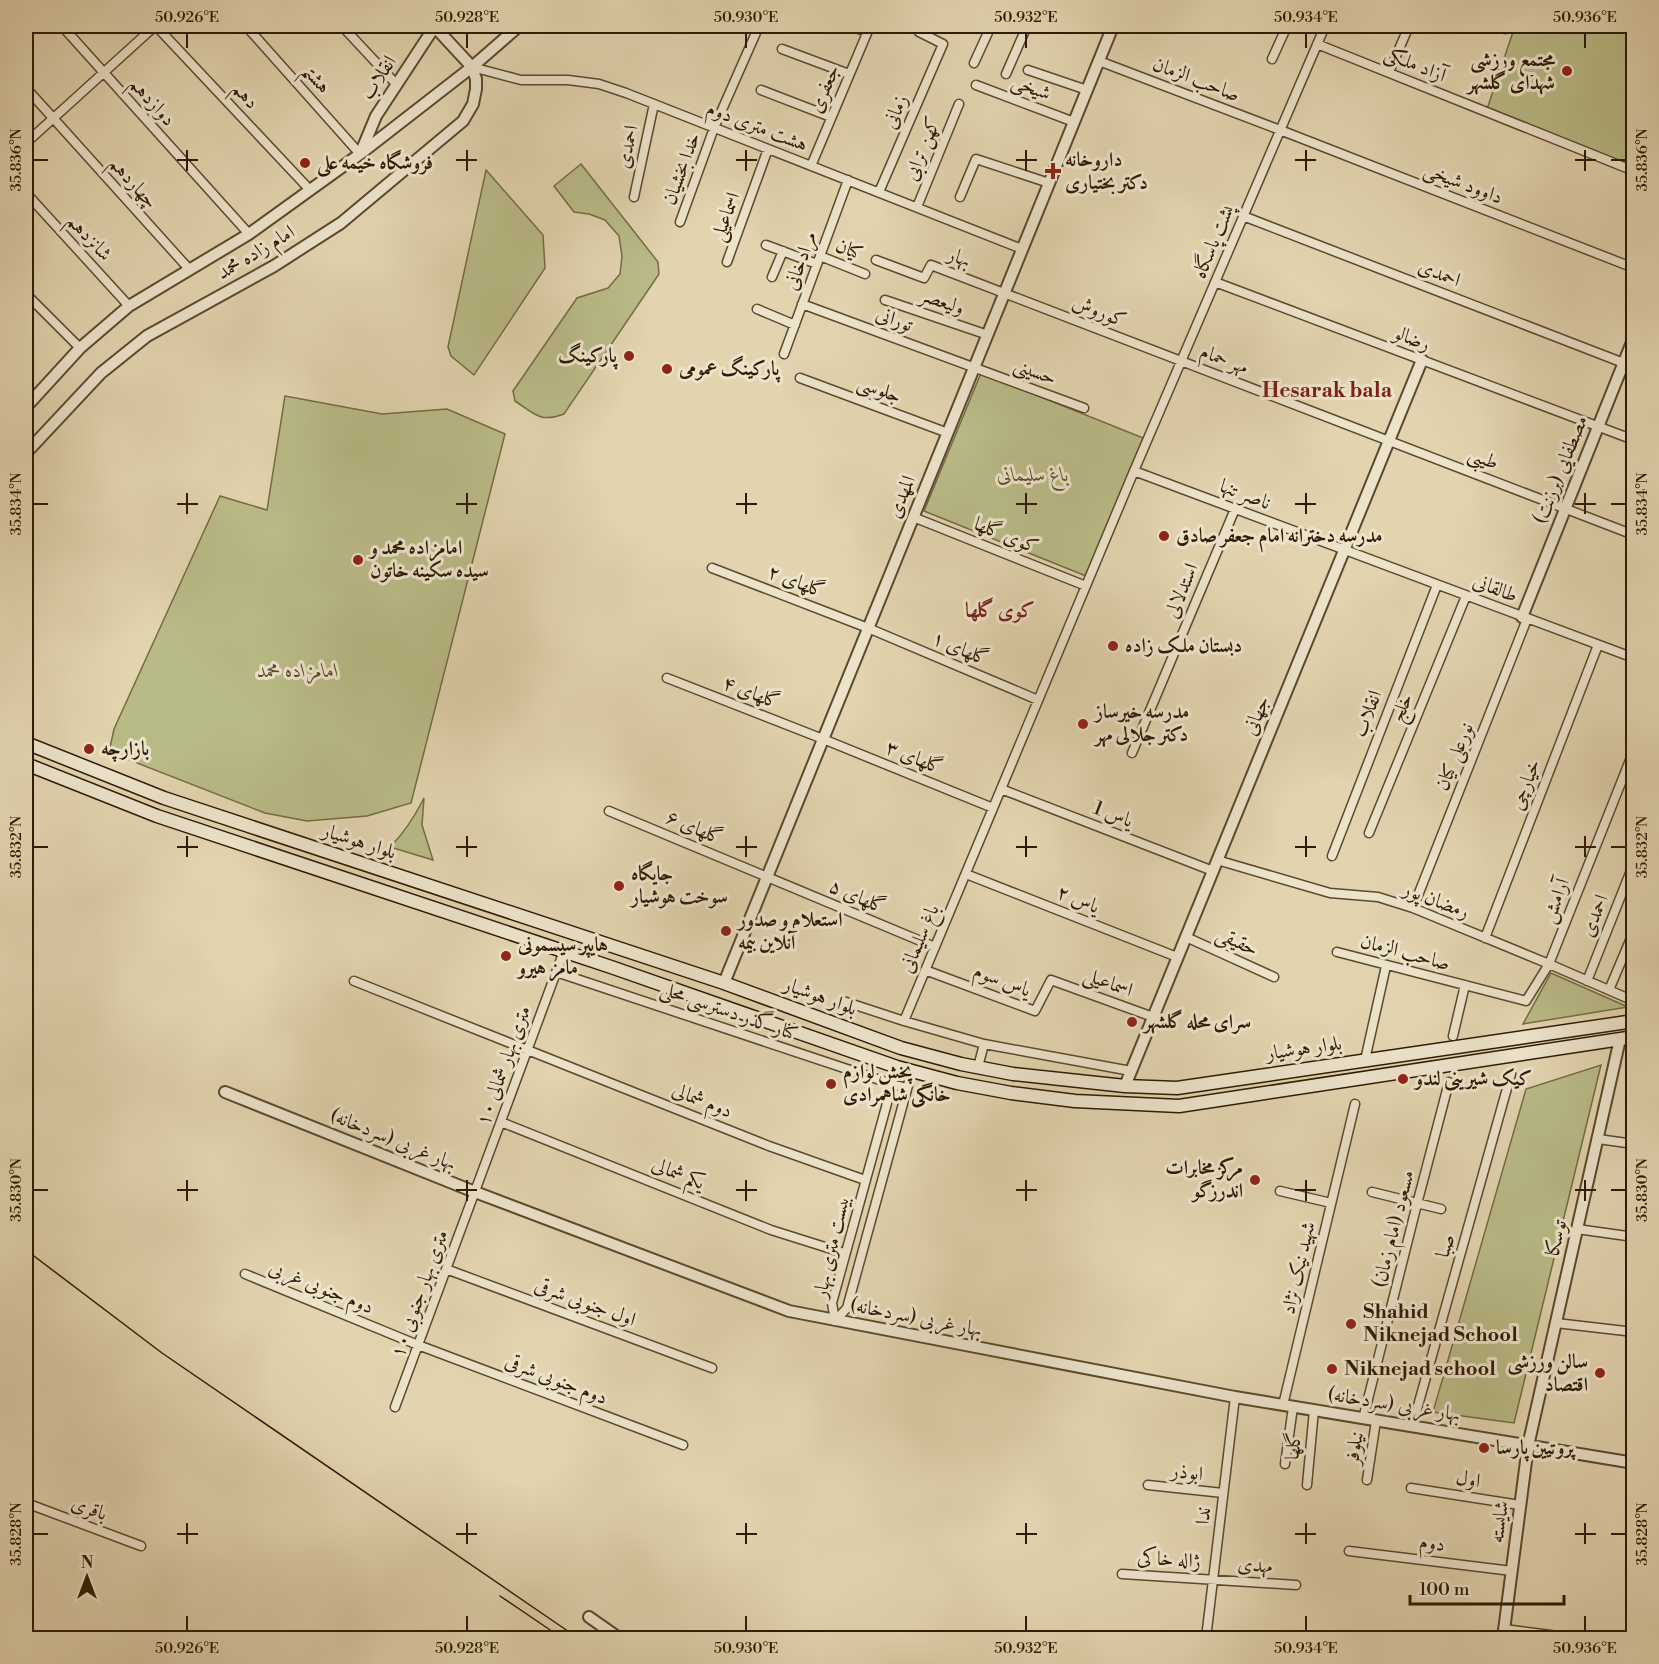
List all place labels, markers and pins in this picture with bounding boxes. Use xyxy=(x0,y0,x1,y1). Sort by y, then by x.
place label: مجتمع ورزشی شهدای گلشهر xyxy=(1465,48,1556,96)
marker: مجتمع ورزشی شهدای گلشهر xyxy=(1560,64,1574,78)
place label: داروخانه دکتر بختیاری xyxy=(1065,148,1148,196)
place label: فروشگاه خیمه علی xyxy=(316,149,433,178)
marker: فروشگاه خیمه علی xyxy=(298,156,312,170)
marker: داروخانه دکتر بختیاری xyxy=(1046,164,1060,178)
place label: پارکینگ xyxy=(558,342,618,370)
marker: پارکینگ xyxy=(622,349,636,363)
place label: پارکینگ عمومی xyxy=(678,355,781,383)
marker: پارکینگ عمومی xyxy=(660,362,674,376)
place label: مدرسه دخترانه امام جعفر صادق xyxy=(1176,524,1383,553)
marker: مدرسه دخترانه امام جعفر صادق xyxy=(1157,529,1171,543)
place label: امامزاده محمد و سیده سکینه خاتون xyxy=(368,536,489,584)
marker: امامزاده محمد و سیده سکینه خاتون xyxy=(351,553,365,567)
place label: دبستان ملک زاده xyxy=(1125,634,1242,659)
marker: دبستان ملک زاده xyxy=(1106,639,1120,653)
place label: مدرسه خیرساز دکتر جلالی مهر xyxy=(1093,700,1189,748)
marker: مدرسه خیرساز دکتر جلالی مهر xyxy=(1076,717,1090,731)
place label: بازارچه xyxy=(101,737,150,762)
marker: بازارچه xyxy=(82,742,96,756)
place label: جایگاه سوخت هوشیار xyxy=(629,860,728,910)
marker: جایگاه سوخت هوشیار xyxy=(612,879,626,893)
place label: استعلام و صدور آنلاین بیمه xyxy=(736,908,843,956)
marker: استعلام و صدور آنلاین بیمه xyxy=(719,924,733,938)
place label: هایپر سیسمونی مامز هیرو xyxy=(516,933,608,982)
marker: هایپر سیسمونی مامز هیرو xyxy=(499,949,513,963)
place label: سرای محله گلشهر xyxy=(1142,1009,1251,1035)
marker: سرای محله گلشهر xyxy=(1125,1015,1139,1029)
place label: پخش لوازم خانگی شاهمرادی xyxy=(843,1060,951,1108)
place label: کیک شیرینی لندو xyxy=(1413,1067,1532,1092)
marker: کیک شیرینی لندو xyxy=(1396,1072,1410,1086)
marker: پخش لوازم خانگی شاهمرادی xyxy=(824,1077,838,1091)
place label: مرکز مخابرات اندرزگو xyxy=(1165,1156,1243,1204)
marker: مرکز مخابرات اندرزگو xyxy=(1248,1173,1262,1187)
place label: Shahid Niknejad School xyxy=(1363,1300,1518,1348)
marker: Shahid Niknejad School xyxy=(1344,1317,1358,1331)
place label: سالن ورزشی اقتصاد xyxy=(1508,1350,1588,1398)
place label: Niknejad school xyxy=(1344,1357,1496,1382)
marker: Niknejad school xyxy=(1325,1362,1339,1376)
marker: سالن ورزشی اقتصاد xyxy=(1593,1366,1607,1380)
place label: پروتیین پارسا xyxy=(1496,1436,1576,1462)
marker: پروتیین پارسا xyxy=(1477,1441,1491,1455)

